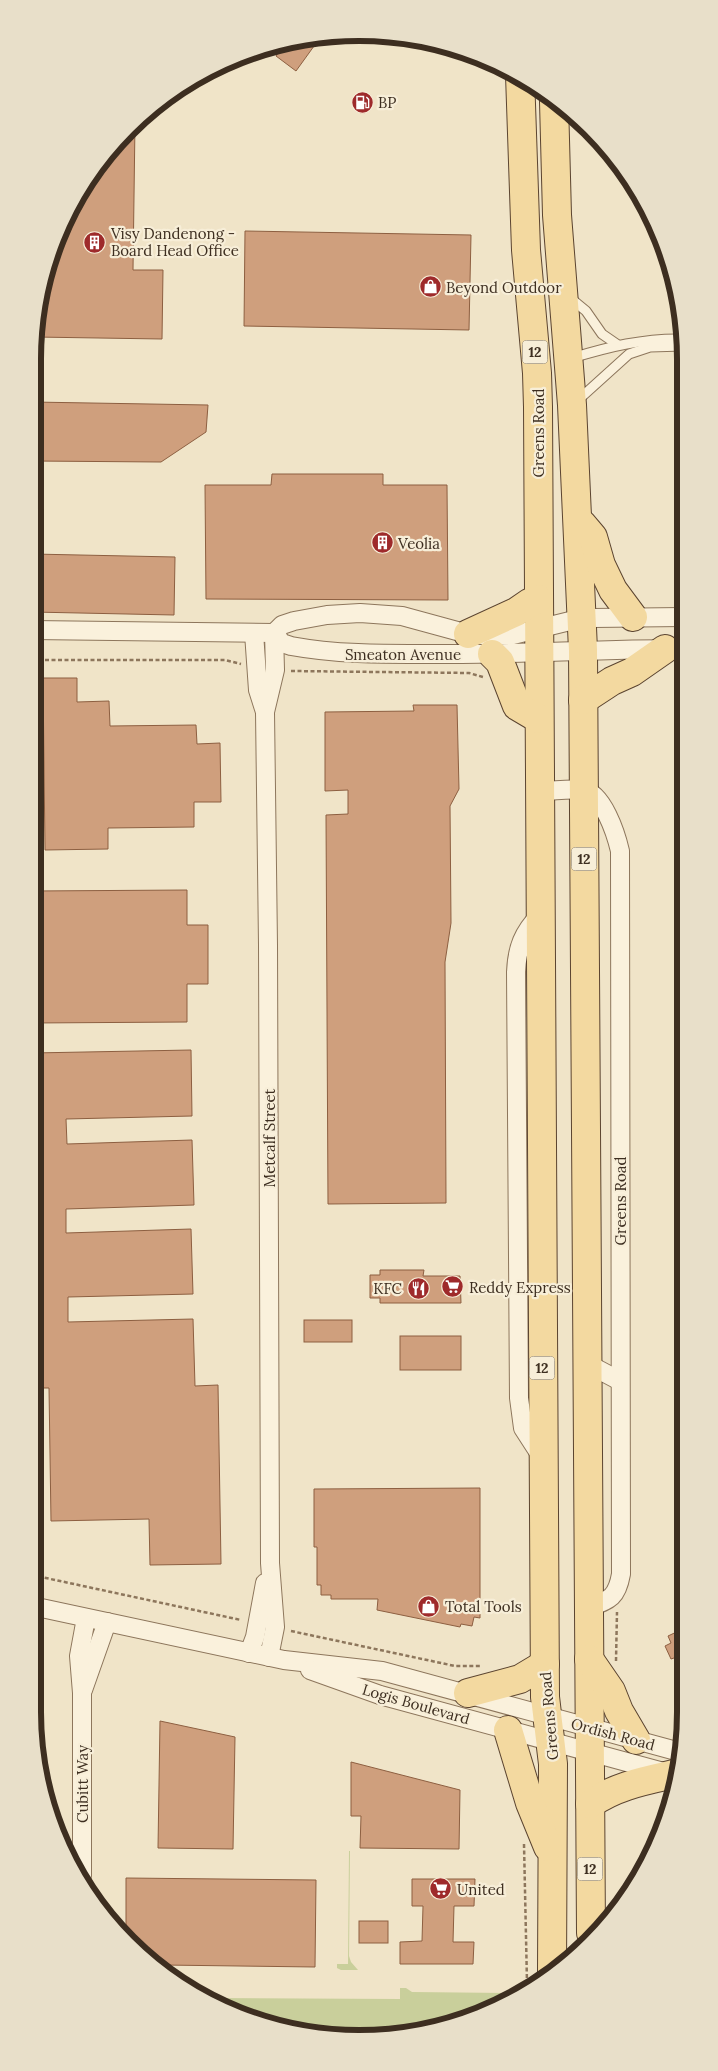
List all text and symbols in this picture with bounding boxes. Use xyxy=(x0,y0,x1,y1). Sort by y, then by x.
fuel station icon: BP xyxy=(350,90,374,114)
place label: BP xyxy=(378,93,396,112)
place label: Visy Dandenong - Board Head Office xyxy=(110,224,239,260)
building icon: Visy Dandenong - Board Head Office xyxy=(83,230,107,254)
shop icon: Beyond Outdoor xyxy=(418,275,442,299)
place label: Beyond Outdoor xyxy=(446,278,562,297)
road number: 12 xyxy=(522,341,548,364)
street label: Greens Road xyxy=(529,389,548,477)
building icon: Veolia xyxy=(370,531,394,555)
place label: Veolia xyxy=(397,534,440,553)
street label: Smeaton Avenue xyxy=(345,645,461,664)
road number: 12 xyxy=(572,848,596,871)
street label: Metcalf Street xyxy=(260,1088,279,1187)
street label: Greens Road xyxy=(611,1157,630,1245)
supermarket icon: Reddy Express xyxy=(441,1275,465,1299)
restaurant icon: KFC xyxy=(406,1276,430,1300)
place label: Reddy Express xyxy=(469,1278,571,1297)
place label: KFC xyxy=(373,1279,403,1298)
road number: 12 xyxy=(530,1356,554,1380)
shop icon: Total Tools xyxy=(417,1594,441,1618)
place label: Total Tools xyxy=(445,1597,522,1616)
street label: Greens Road xyxy=(536,1671,562,1761)
street label: Logis Boulevard xyxy=(360,1680,472,1728)
street label: Ordish Road xyxy=(569,1714,657,1754)
street label: Cubitt Way xyxy=(73,1745,92,1823)
road number: 12 xyxy=(578,1858,602,1880)
supermarket icon: United xyxy=(429,1877,453,1901)
place label: United xyxy=(457,1880,505,1899)

